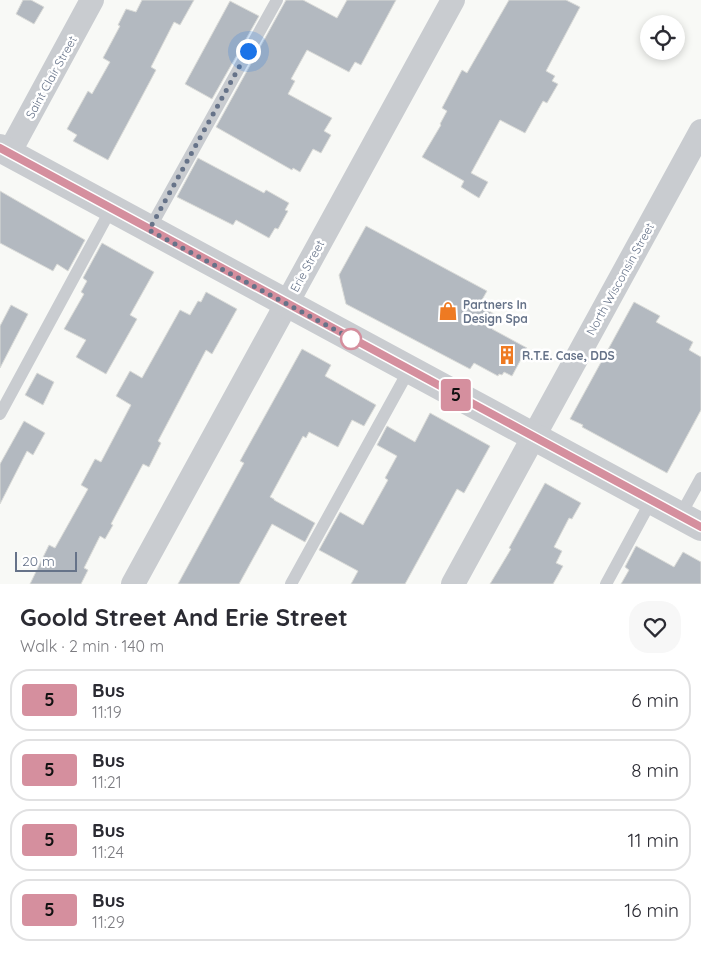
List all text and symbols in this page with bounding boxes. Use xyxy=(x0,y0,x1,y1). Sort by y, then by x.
map controls xyxy=(640,15,685,60)
button: locate xyxy=(640,15,685,60)
street label: Saint Clair Street xyxy=(22,33,80,121)
your location xyxy=(236,39,261,64)
street label: North Wisconsin Street xyxy=(583,220,657,338)
street label: Erie Street xyxy=(287,237,327,295)
place label: Partners In Design Spa xyxy=(463,297,528,326)
shop icon: Partners In Design Spa xyxy=(437,300,459,322)
unlabelled marker xyxy=(340,328,362,350)
building icon: R.T.E. Case, DDS xyxy=(496,344,518,366)
place label: R.T.E. Case, DDS xyxy=(522,348,615,363)
line badge: 5 xyxy=(440,379,472,411)
text: 5 xyxy=(451,383,461,406)
scale bar xyxy=(15,549,78,572)
text: 20 m xyxy=(22,552,55,570)
button: heart xyxy=(629,601,681,653)
text: Goold Street And Erie Street xyxy=(20,602,348,632)
text: Walk · 2 min · 140 m xyxy=(20,636,164,656)
text: Bus xyxy=(92,678,125,702)
text: 5 xyxy=(44,688,55,711)
text: 6 min xyxy=(631,688,679,712)
text: 11:19 xyxy=(92,702,122,722)
text: Bus xyxy=(92,748,125,772)
text: 5 xyxy=(44,758,55,781)
text: 8 min xyxy=(631,758,679,782)
text: 11:21 xyxy=(92,772,122,792)
text: Bus xyxy=(92,818,125,842)
text: 5 xyxy=(44,828,55,851)
text: 11 min xyxy=(627,828,679,852)
text: 11:24 xyxy=(92,842,124,862)
text: Bus xyxy=(92,888,125,912)
text: 5 xyxy=(44,898,55,921)
text: 16 min xyxy=(624,898,679,922)
text: 11:29 xyxy=(92,912,125,932)

